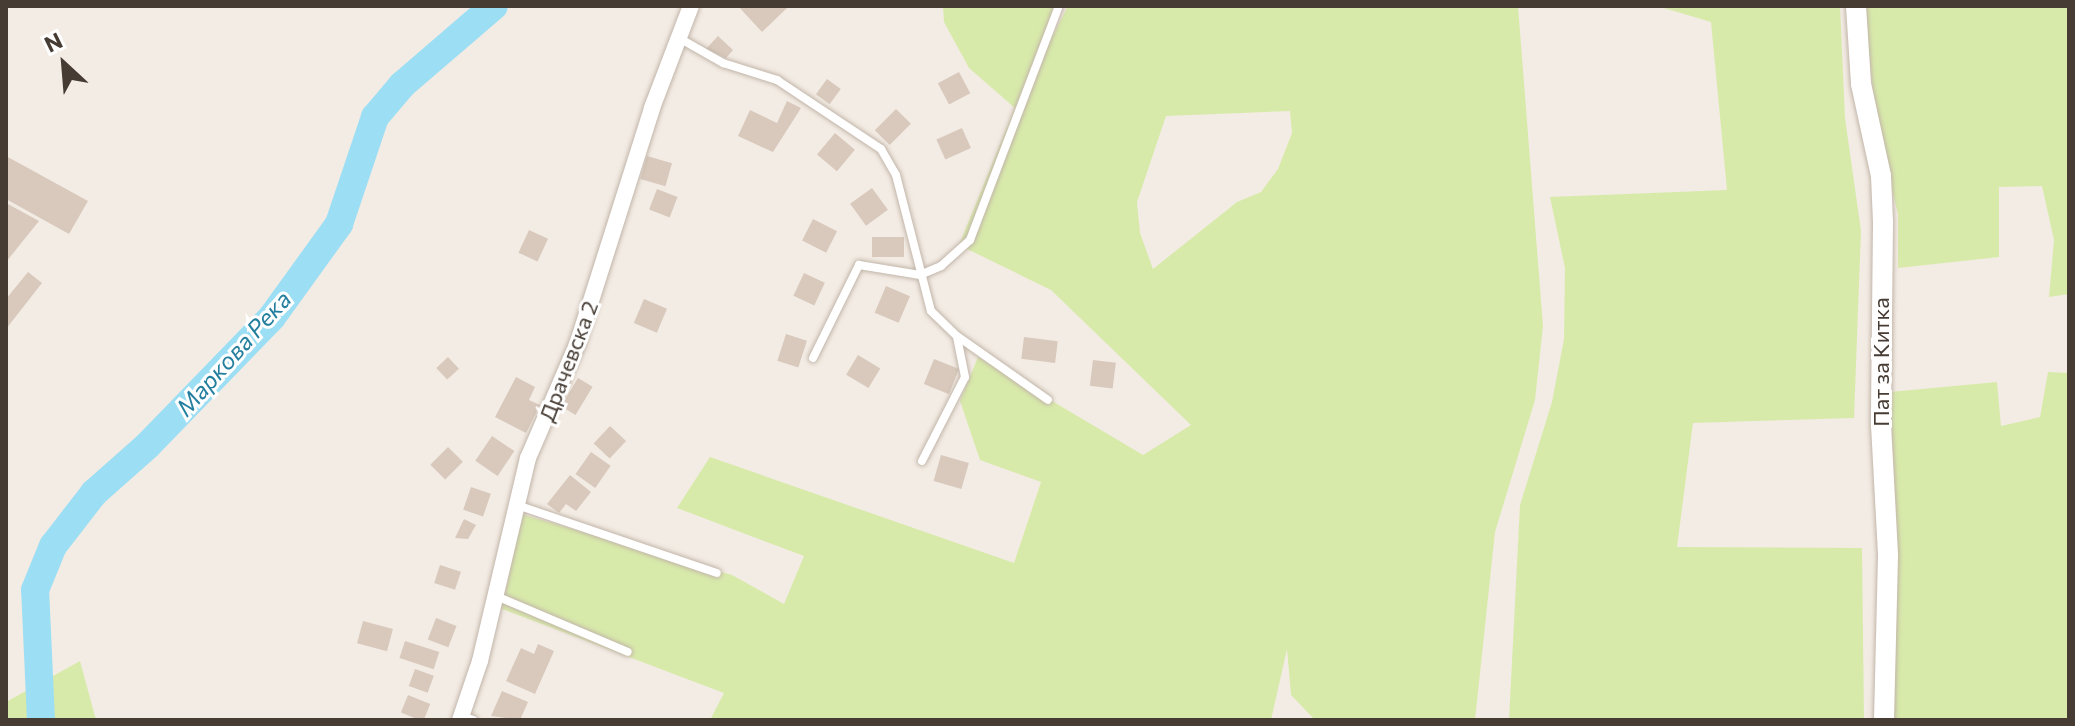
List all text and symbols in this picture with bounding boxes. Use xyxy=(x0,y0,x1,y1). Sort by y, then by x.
north arrow xyxy=(24,24,104,104)
text: N xyxy=(40,26,67,58)
water label: Маркова Река xyxy=(169,285,297,421)
street label: Драчевска 2 xyxy=(533,297,603,425)
street label: Пат за Китка xyxy=(1868,297,1894,427)

